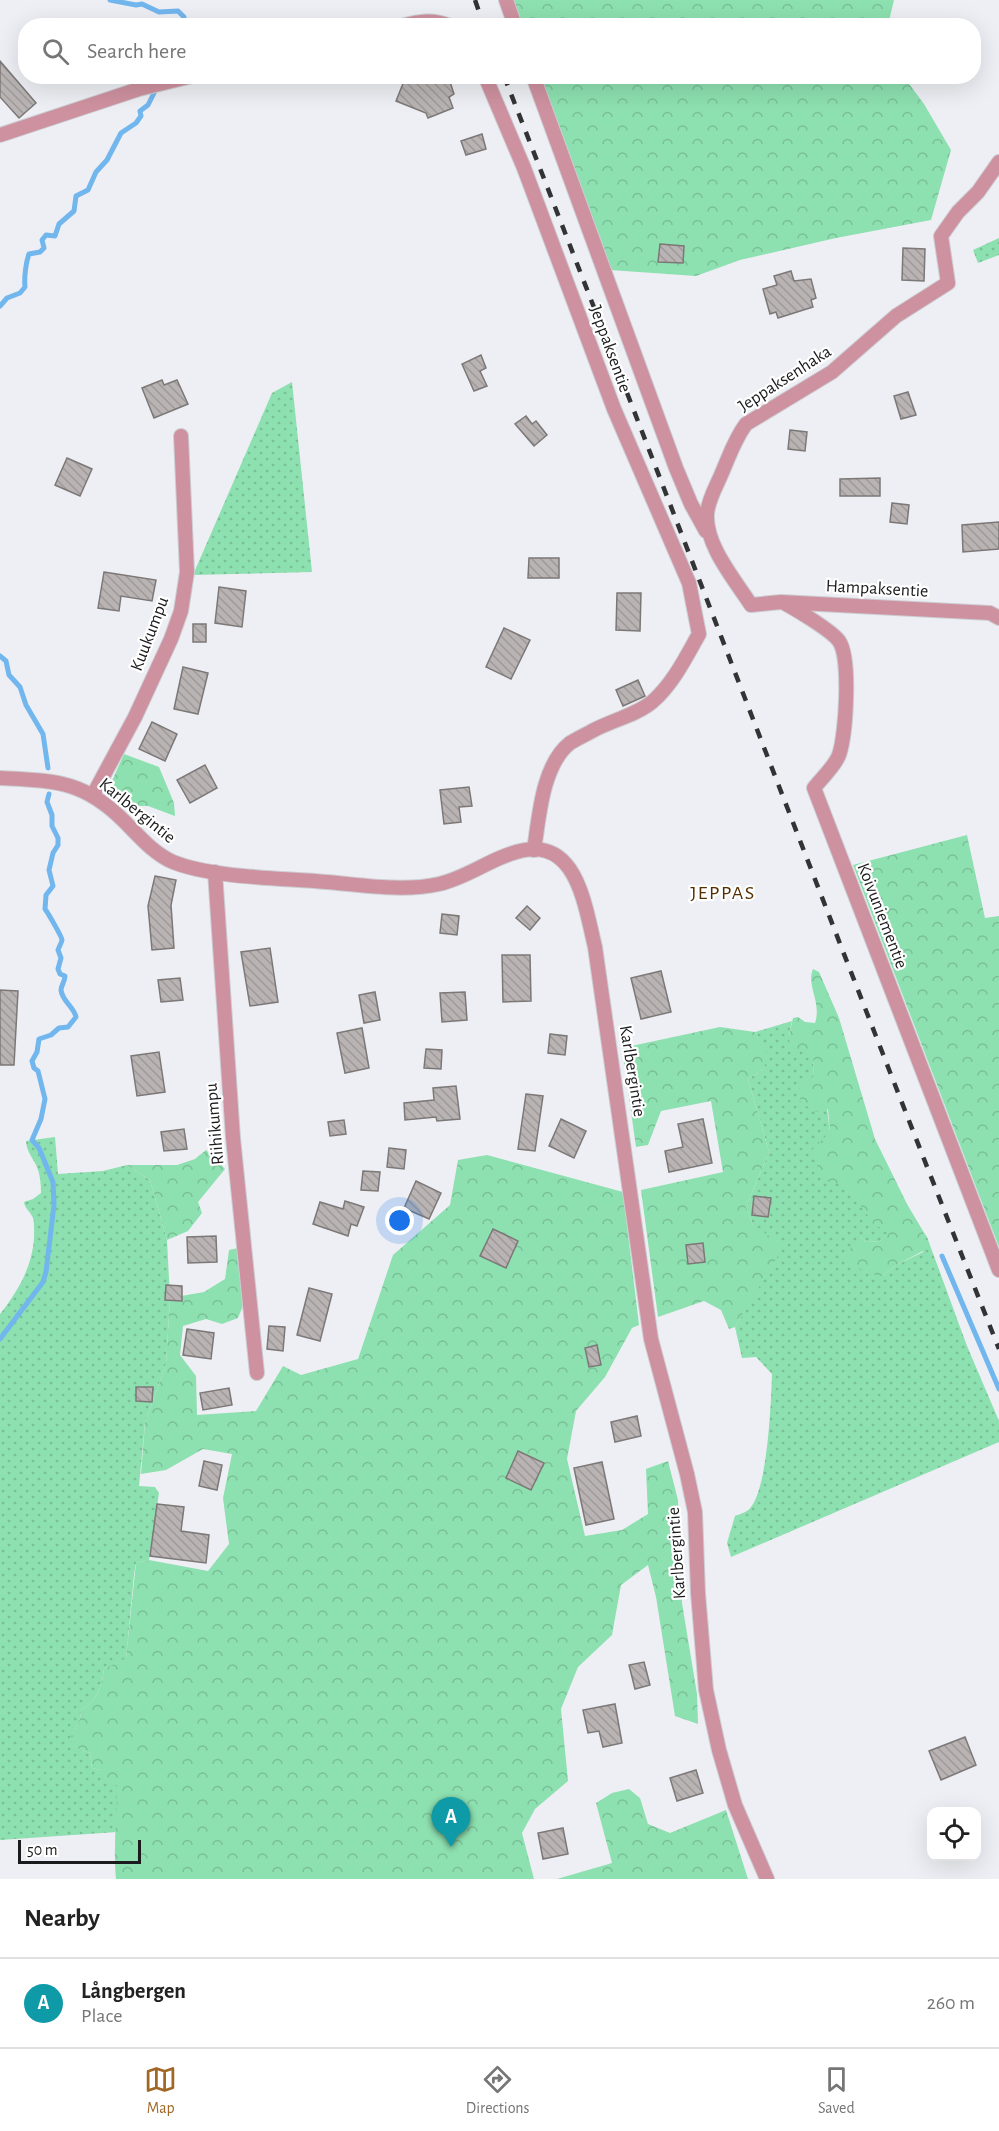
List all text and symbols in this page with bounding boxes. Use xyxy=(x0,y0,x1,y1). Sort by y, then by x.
search box xyxy=(18,18,981,84)
icon: search xyxy=(39,35,72,68)
text: Search here xyxy=(87,40,186,62)
street label: Jeppaksentie xyxy=(586,303,634,395)
street label: Jeppaksenhaka xyxy=(735,342,835,416)
street label: Hampaksentie xyxy=(825,577,929,601)
street label: Kuukumpu xyxy=(128,594,172,674)
street label: Karlbergintie xyxy=(95,775,179,847)
street label: Koivuniementie xyxy=(854,861,910,971)
district label: JEPPAS xyxy=(690,883,756,903)
street label: Karlbergintie xyxy=(616,1024,648,1118)
street label: Riihikumpu xyxy=(202,1082,228,1166)
your location xyxy=(385,1206,414,1235)
street label: Karlbergintie xyxy=(665,1506,689,1600)
pin: A xyxy=(432,1798,470,1847)
map controls xyxy=(927,1807,981,1861)
button: locate xyxy=(927,1807,981,1861)
scale bar xyxy=(18,1837,141,1864)
text: 50 m xyxy=(27,1842,58,1858)
text: Nearby xyxy=(24,1905,100,1931)
text: Långbergen xyxy=(81,1980,186,2002)
text: A xyxy=(38,1993,50,2013)
text: 260 m xyxy=(927,1993,975,2013)
text: Place xyxy=(81,2006,122,2026)
tab: Map xyxy=(144,2063,177,2118)
tab: Directions xyxy=(466,2063,530,2118)
tab: Saved xyxy=(818,2063,855,2118)

